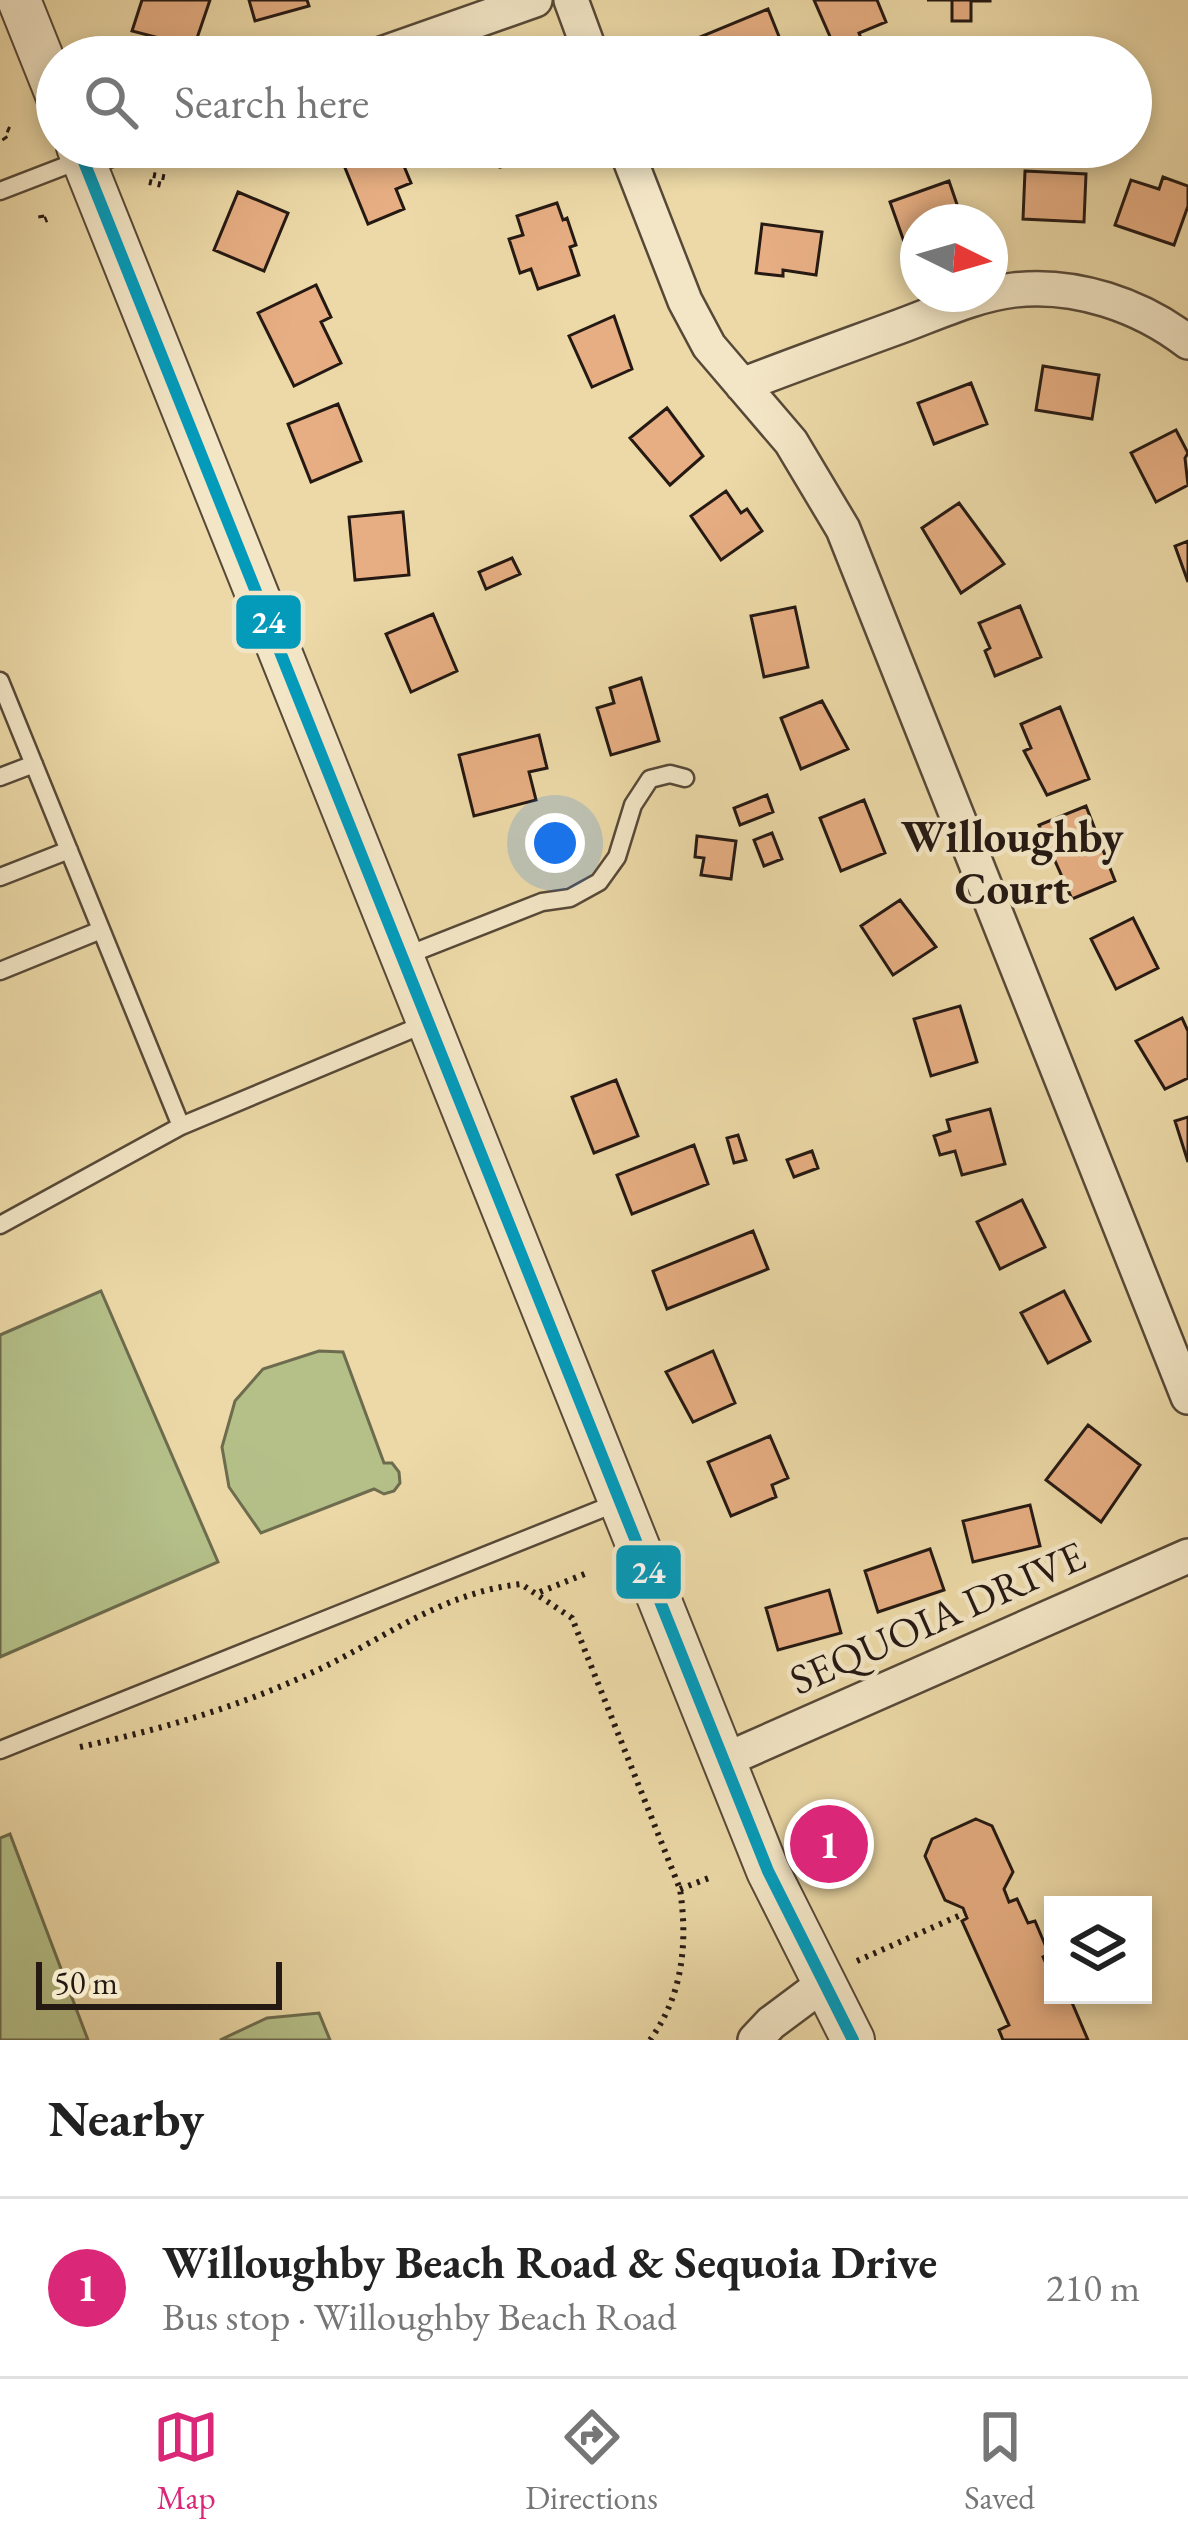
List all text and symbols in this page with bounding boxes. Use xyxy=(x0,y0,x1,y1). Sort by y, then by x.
search box xyxy=(36,36,1152,168)
icon: search xyxy=(78,69,144,135)
text: Search here xyxy=(174,73,369,131)
north arrow xyxy=(900,204,1008,312)
line badge: 24 xyxy=(234,593,303,651)
text: 24 xyxy=(251,600,286,643)
district label: Willoughby Court xyxy=(901,807,1124,917)
your location xyxy=(525,813,585,873)
street label: SEQUOIA DRIVE xyxy=(781,1528,1094,1707)
line badge: 24 xyxy=(614,1543,683,1601)
text: 24 xyxy=(631,1550,666,1593)
pin: 1 xyxy=(790,1799,868,1889)
map controls xyxy=(1044,1896,1152,2004)
button: layers xyxy=(1044,1896,1152,2004)
scale bar xyxy=(36,1956,282,2009)
text: 50 m xyxy=(54,1961,118,2004)
text: Nearby xyxy=(48,2085,204,2151)
text: Willoughby Beach Road & Sequoia Drive xyxy=(162,2233,937,2291)
text: 1 xyxy=(77,2262,97,2313)
text: 210 m xyxy=(1046,2262,1140,2313)
text: Bus stop · Willoughby Beach Road xyxy=(162,2291,677,2342)
tab: Map xyxy=(153,2404,219,2519)
tab: Directions xyxy=(525,2404,658,2519)
tab: Saved xyxy=(964,2404,1035,2519)

